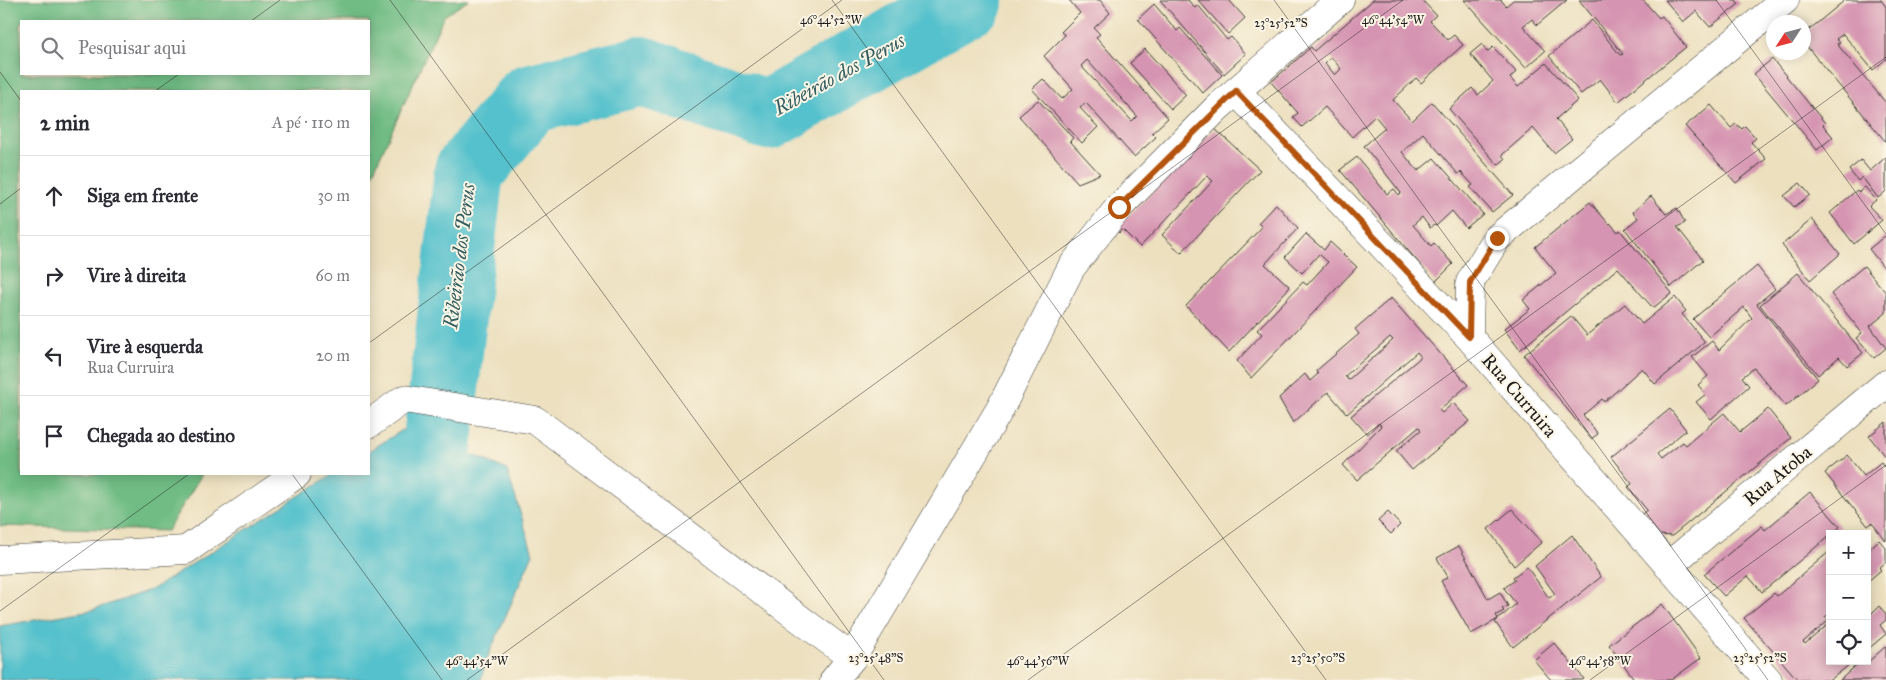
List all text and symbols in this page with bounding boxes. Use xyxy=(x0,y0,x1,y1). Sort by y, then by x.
text: 46°44'52"W xyxy=(800,13,863,27)
text: 46°44'54"W xyxy=(1362,13,1425,27)
north arrow xyxy=(1766,15,1811,60)
text: 23°25'52"S xyxy=(1254,16,1308,30)
search box xyxy=(20,20,370,75)
water label: Ribeirão dos Perus xyxy=(768,27,910,120)
icon: search xyxy=(38,34,66,62)
text: Pesquisar aqui xyxy=(78,36,186,59)
text: 2 min xyxy=(40,110,90,136)
text: A pé · 110 m xyxy=(272,113,350,132)
water label: Ribeirão dos Perus xyxy=(438,181,480,331)
icon: ahead xyxy=(40,182,68,210)
text: Siga em frente xyxy=(87,184,198,207)
text: 30 m xyxy=(317,186,350,205)
route start xyxy=(1108,196,1131,219)
route end xyxy=(1486,227,1509,250)
icon: right xyxy=(40,262,68,290)
text: Vire à direita xyxy=(87,264,186,287)
text: 60 m xyxy=(316,266,350,285)
text: Vire à esquerda xyxy=(87,335,203,358)
icon: left xyxy=(40,342,68,370)
text: 20 m xyxy=(316,346,350,365)
street label: Rua Curruira xyxy=(1477,349,1563,443)
text: Rua Curruira xyxy=(87,358,174,377)
icon: arrive xyxy=(40,422,68,450)
text: Chegada ao destino xyxy=(87,424,235,447)
street label: Rua Atoba xyxy=(1739,440,1817,510)
map controls xyxy=(1826,530,1871,665)
button: + xyxy=(1826,530,1871,575)
button: − xyxy=(1826,575,1871,620)
button: locate xyxy=(1826,620,1871,665)
text: 23°25'48"S xyxy=(848,651,904,665)
text: 23°25'50"S xyxy=(1291,651,1345,665)
text: 23°25'52"S xyxy=(1733,651,1787,665)
text: 46°44'54"W xyxy=(446,654,509,668)
text: 46°44'56"W xyxy=(1007,654,1070,668)
text: 46°44'58"W xyxy=(1569,654,1632,668)

